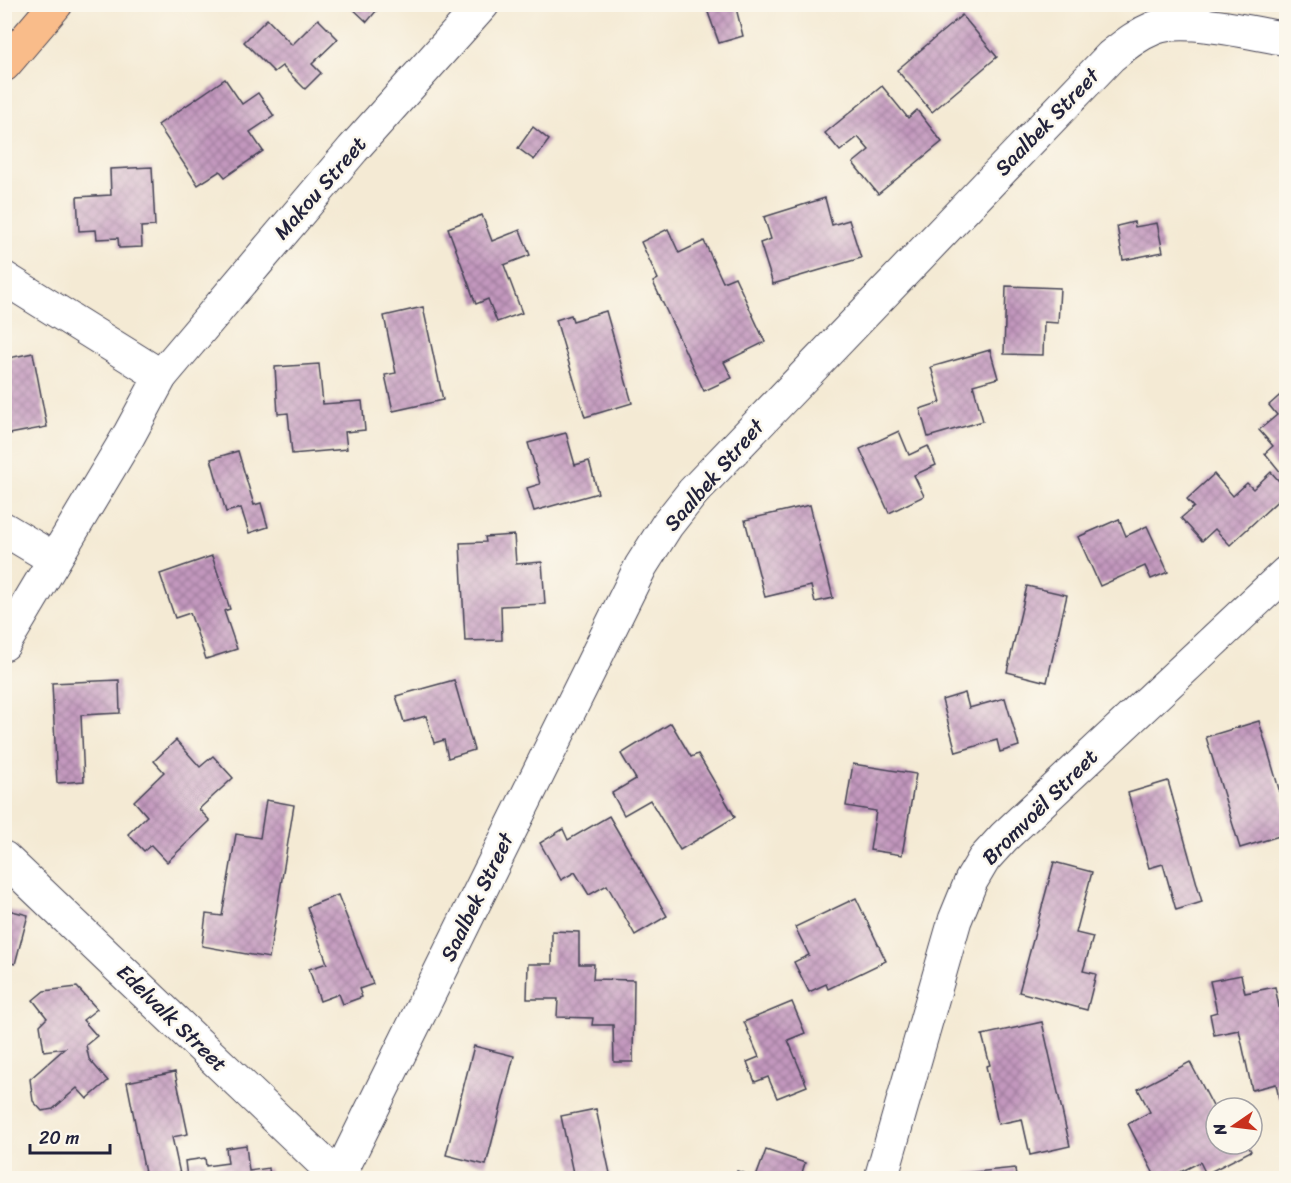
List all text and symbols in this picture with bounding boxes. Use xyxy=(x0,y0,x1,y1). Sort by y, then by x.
street label: Saalbek Street xyxy=(985,58,1110,185)
street label: Makou Street xyxy=(264,127,376,249)
street label: Saalbek Street xyxy=(654,409,775,540)
street label: Bromvoël Street xyxy=(972,739,1108,875)
street label: Saalbek Street xyxy=(429,825,525,968)
street label: Edelvalk Street xyxy=(107,955,237,1081)
north arrow xyxy=(1204,1096,1264,1156)
scale bar xyxy=(30,1117,110,1155)
text: N xyxy=(1204,1120,1236,1139)
text: 20 m xyxy=(39,1122,79,1154)

